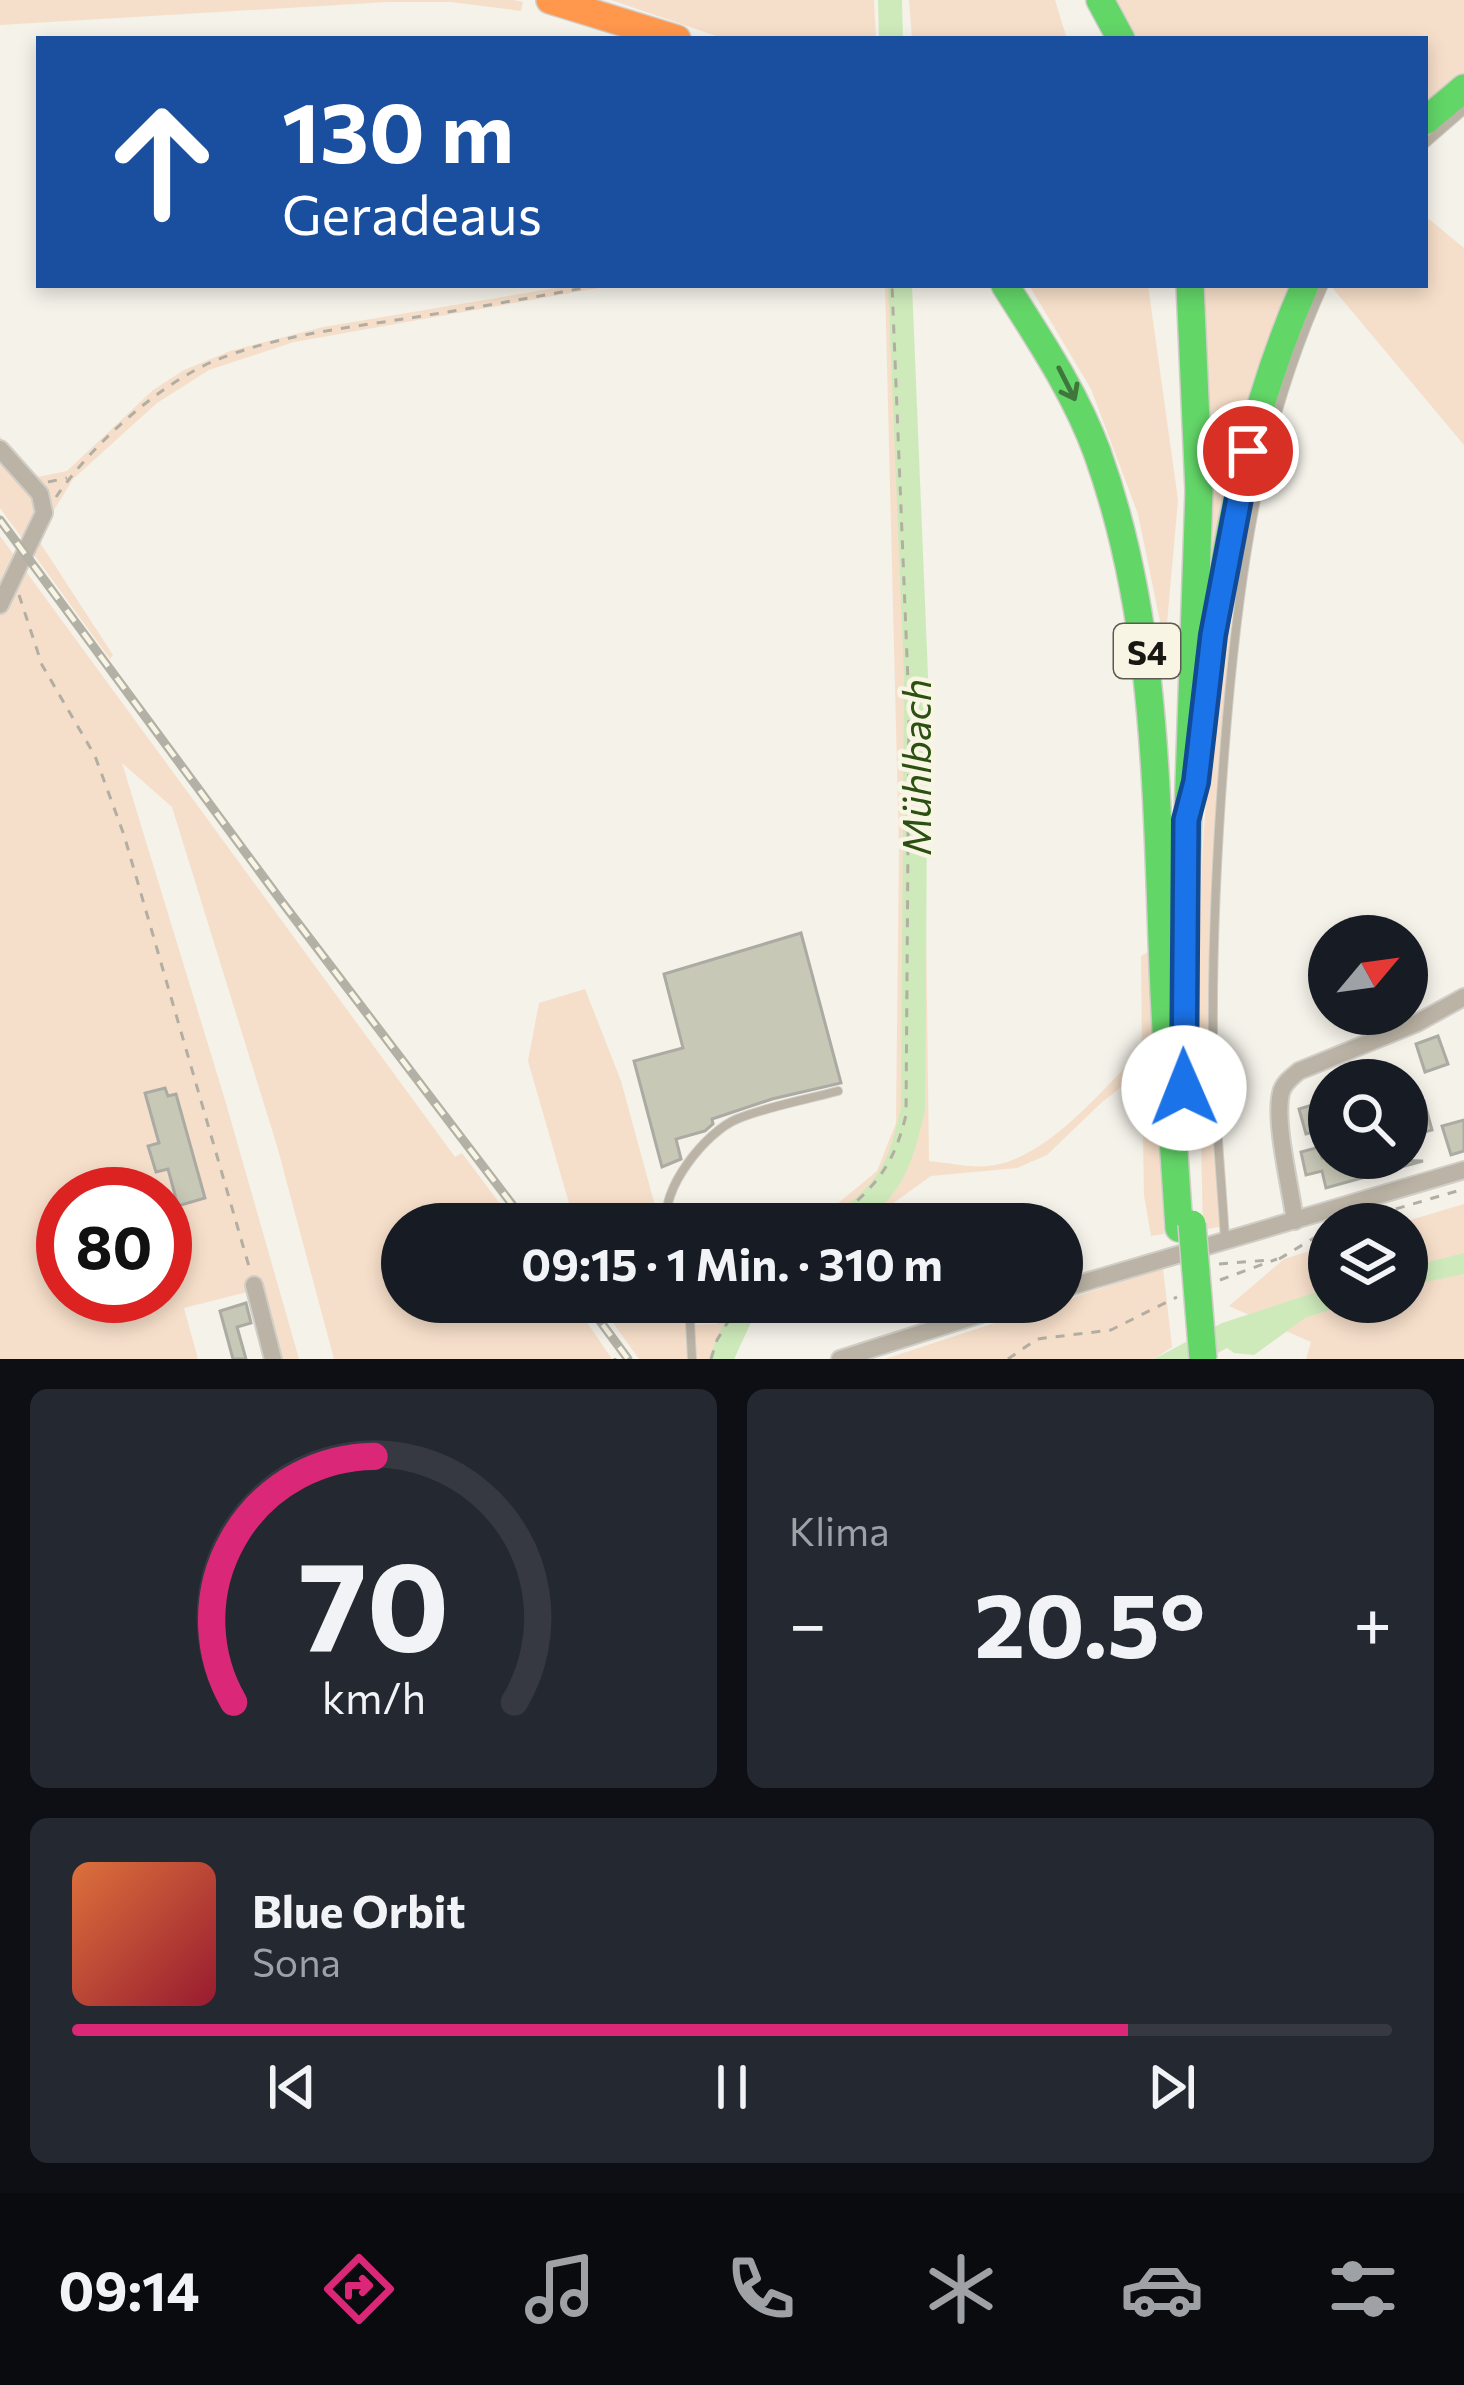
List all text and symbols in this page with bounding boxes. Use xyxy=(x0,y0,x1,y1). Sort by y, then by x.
text: 130 m xyxy=(282,78,514,180)
icon: ahead xyxy=(84,84,240,240)
text: Geradeaus xyxy=(282,180,542,246)
one-way arrow xyxy=(1057,365,1080,401)
pin xyxy=(1197,400,1299,502)
icon: arrive xyxy=(1215,418,1281,484)
road number: S4 xyxy=(1114,624,1180,678)
water label: Mühlbach xyxy=(891,679,939,855)
north arrow xyxy=(1308,915,1428,1035)
map controls xyxy=(1308,915,1428,1323)
position arrow xyxy=(1121,1025,1247,1151)
button: search xyxy=(1308,1059,1428,1179)
speed limit sign: 80 xyxy=(36,1167,192,1323)
button: layers xyxy=(1308,1203,1428,1323)
text: 09:15 · 1 Min. · 310 m xyxy=(521,1235,943,1290)
text: Klima xyxy=(789,1506,890,1554)
text: 70 xyxy=(298,1524,449,1677)
text: 20.5° xyxy=(974,1566,1205,1677)
text: − xyxy=(789,1581,827,1662)
text: + xyxy=(1353,1581,1392,1662)
text: km/h xyxy=(321,1669,426,1722)
text: Blue Orbit xyxy=(252,1882,465,1937)
text: Sona xyxy=(252,1937,341,1985)
icon: previous xyxy=(259,2054,325,2120)
icon: pause xyxy=(699,2054,765,2120)
icon: next xyxy=(1139,2054,1205,2120)
icon: directions xyxy=(317,2247,401,2331)
icon: music xyxy=(518,2247,602,2331)
icon: phone xyxy=(719,2247,803,2331)
icon: climate xyxy=(919,2247,1003,2331)
icon: car xyxy=(1120,2247,1204,2331)
icon: filters xyxy=(1321,2247,1405,2331)
text: 09:14 xyxy=(58,2256,200,2322)

